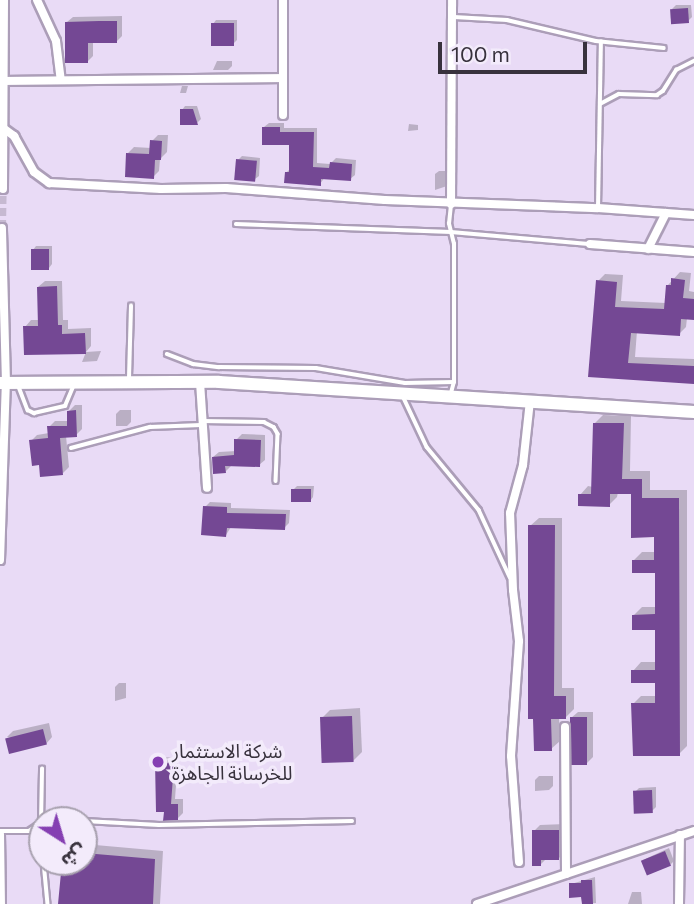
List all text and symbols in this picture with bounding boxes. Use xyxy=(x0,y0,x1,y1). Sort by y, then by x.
scale bar xyxy=(442,28,591,72)
text: 100 m xyxy=(451,41,510,66)
place label: شركة الاستثمار للخرسانة الجاهزة xyxy=(172,740,293,784)
marker: شركة الاستثمار للخرسانة الجاهزة xyxy=(150,754,166,770)
north arrow xyxy=(28,806,98,876)
text: ش xyxy=(57,840,92,874)

